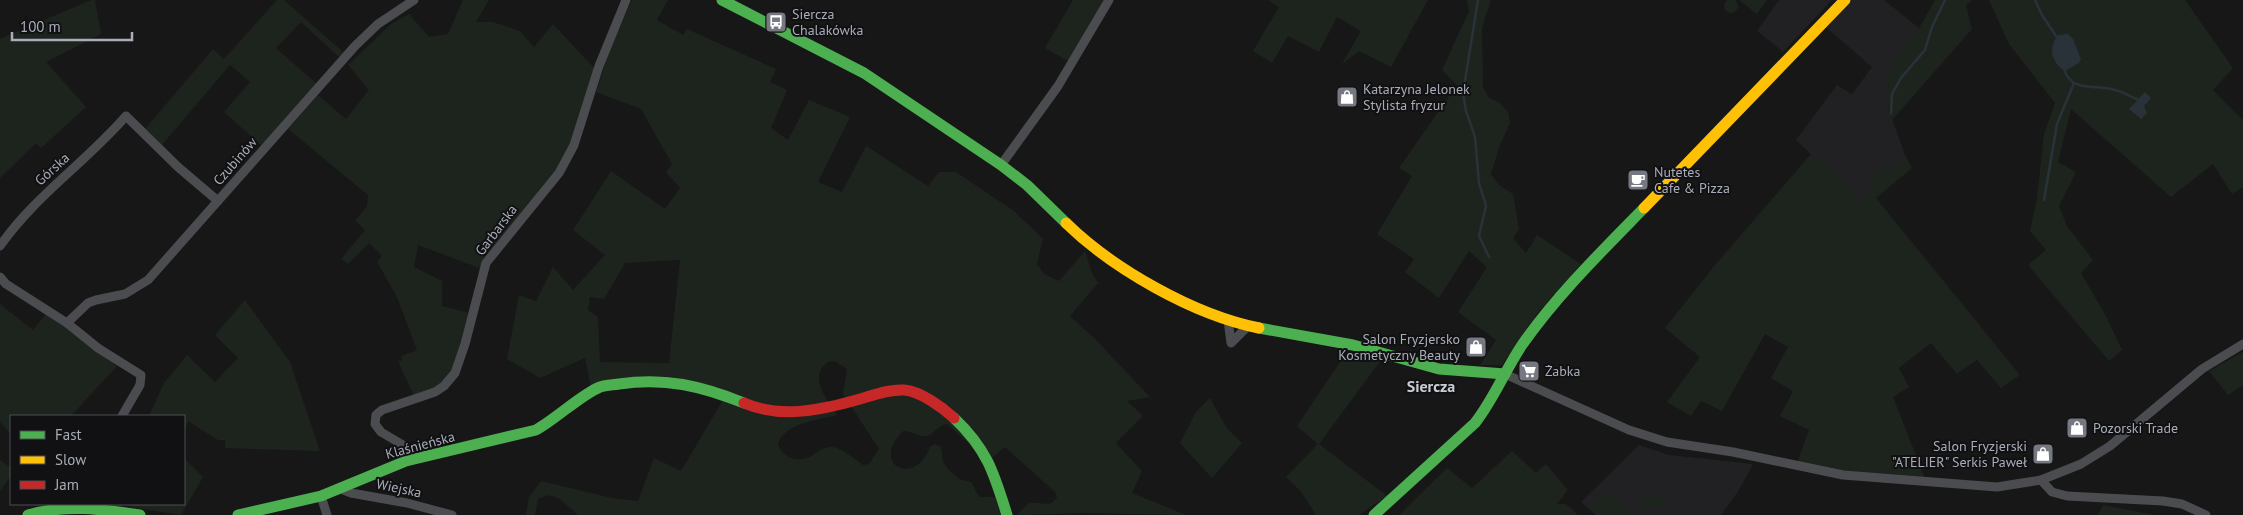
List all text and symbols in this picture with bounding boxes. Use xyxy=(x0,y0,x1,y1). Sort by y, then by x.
place label: Siercza Chalakówka xyxy=(792,5,864,39)
scale bar xyxy=(12,10,132,42)
bus stop icon: Siercza Chalakówka xyxy=(764,10,788,34)
text: 100 m xyxy=(20,17,61,36)
place label: Katarzyna Jelonek Stylista fryzur xyxy=(1363,80,1470,114)
shop icon: Katarzyna Jelonek Stylista fryzur xyxy=(1335,85,1359,109)
street label: Czubinów xyxy=(209,133,261,189)
street label: Górska xyxy=(31,149,73,189)
place label: Nutetes Cafe & Pizza xyxy=(1654,163,1730,197)
cafe icon: Nutetes Cafe & Pizza xyxy=(1626,168,1650,192)
street label: Garbarska xyxy=(471,201,521,259)
place label: Salon Fryzjersko Kosmetyczny Beauty xyxy=(1338,330,1460,364)
shop icon: Salon Fryzjersko Kosmetyczny Beauty xyxy=(1464,335,1488,359)
supermarket icon: Żabka xyxy=(1517,359,1541,383)
place label: Żabka xyxy=(1545,362,1581,380)
district label: Siercza xyxy=(1407,376,1455,396)
legend xyxy=(10,415,185,505)
shop icon: Pozorski Trade xyxy=(2065,416,2089,440)
place label: Pozorski Trade xyxy=(2093,419,2178,437)
text: Fast xyxy=(55,425,82,444)
street label: Klaśnieńska xyxy=(383,427,457,463)
place label: Salon Fryzjerski "ATELIER" Serkis Paweł xyxy=(1892,437,2027,471)
shop icon: Salon Fryzjerski "ATELIER" Serkis Paweł xyxy=(2031,442,2055,466)
text: Slow xyxy=(55,450,86,469)
street label: Wiejska xyxy=(375,474,423,502)
text: Jam xyxy=(54,475,79,494)

